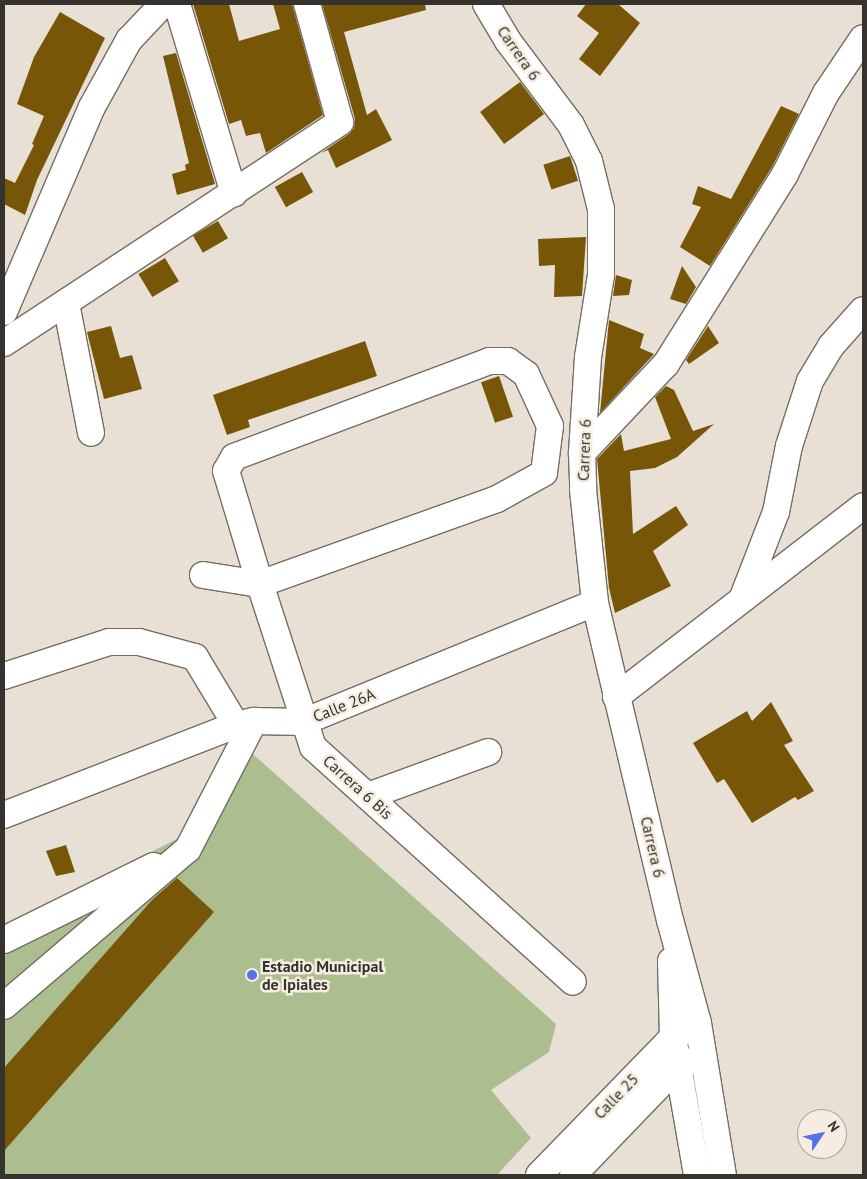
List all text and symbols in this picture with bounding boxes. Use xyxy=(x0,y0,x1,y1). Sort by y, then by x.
street label: Carrera 6 xyxy=(493,22,545,84)
street label: Carrera 6 xyxy=(573,419,595,481)
street label: Calle 26A xyxy=(310,684,378,726)
street label: Carrera 6 Bis xyxy=(319,751,397,823)
street label: Carrera 6 xyxy=(637,815,669,879)
place label: Estadio Municipal de Ipiales xyxy=(262,956,383,994)
marker: Estadio Municipal de Ipiales xyxy=(246,969,258,981)
street label: Calle 25 xyxy=(590,1069,642,1123)
north arrow xyxy=(797,1109,847,1159)
text: N xyxy=(824,1117,844,1135)

